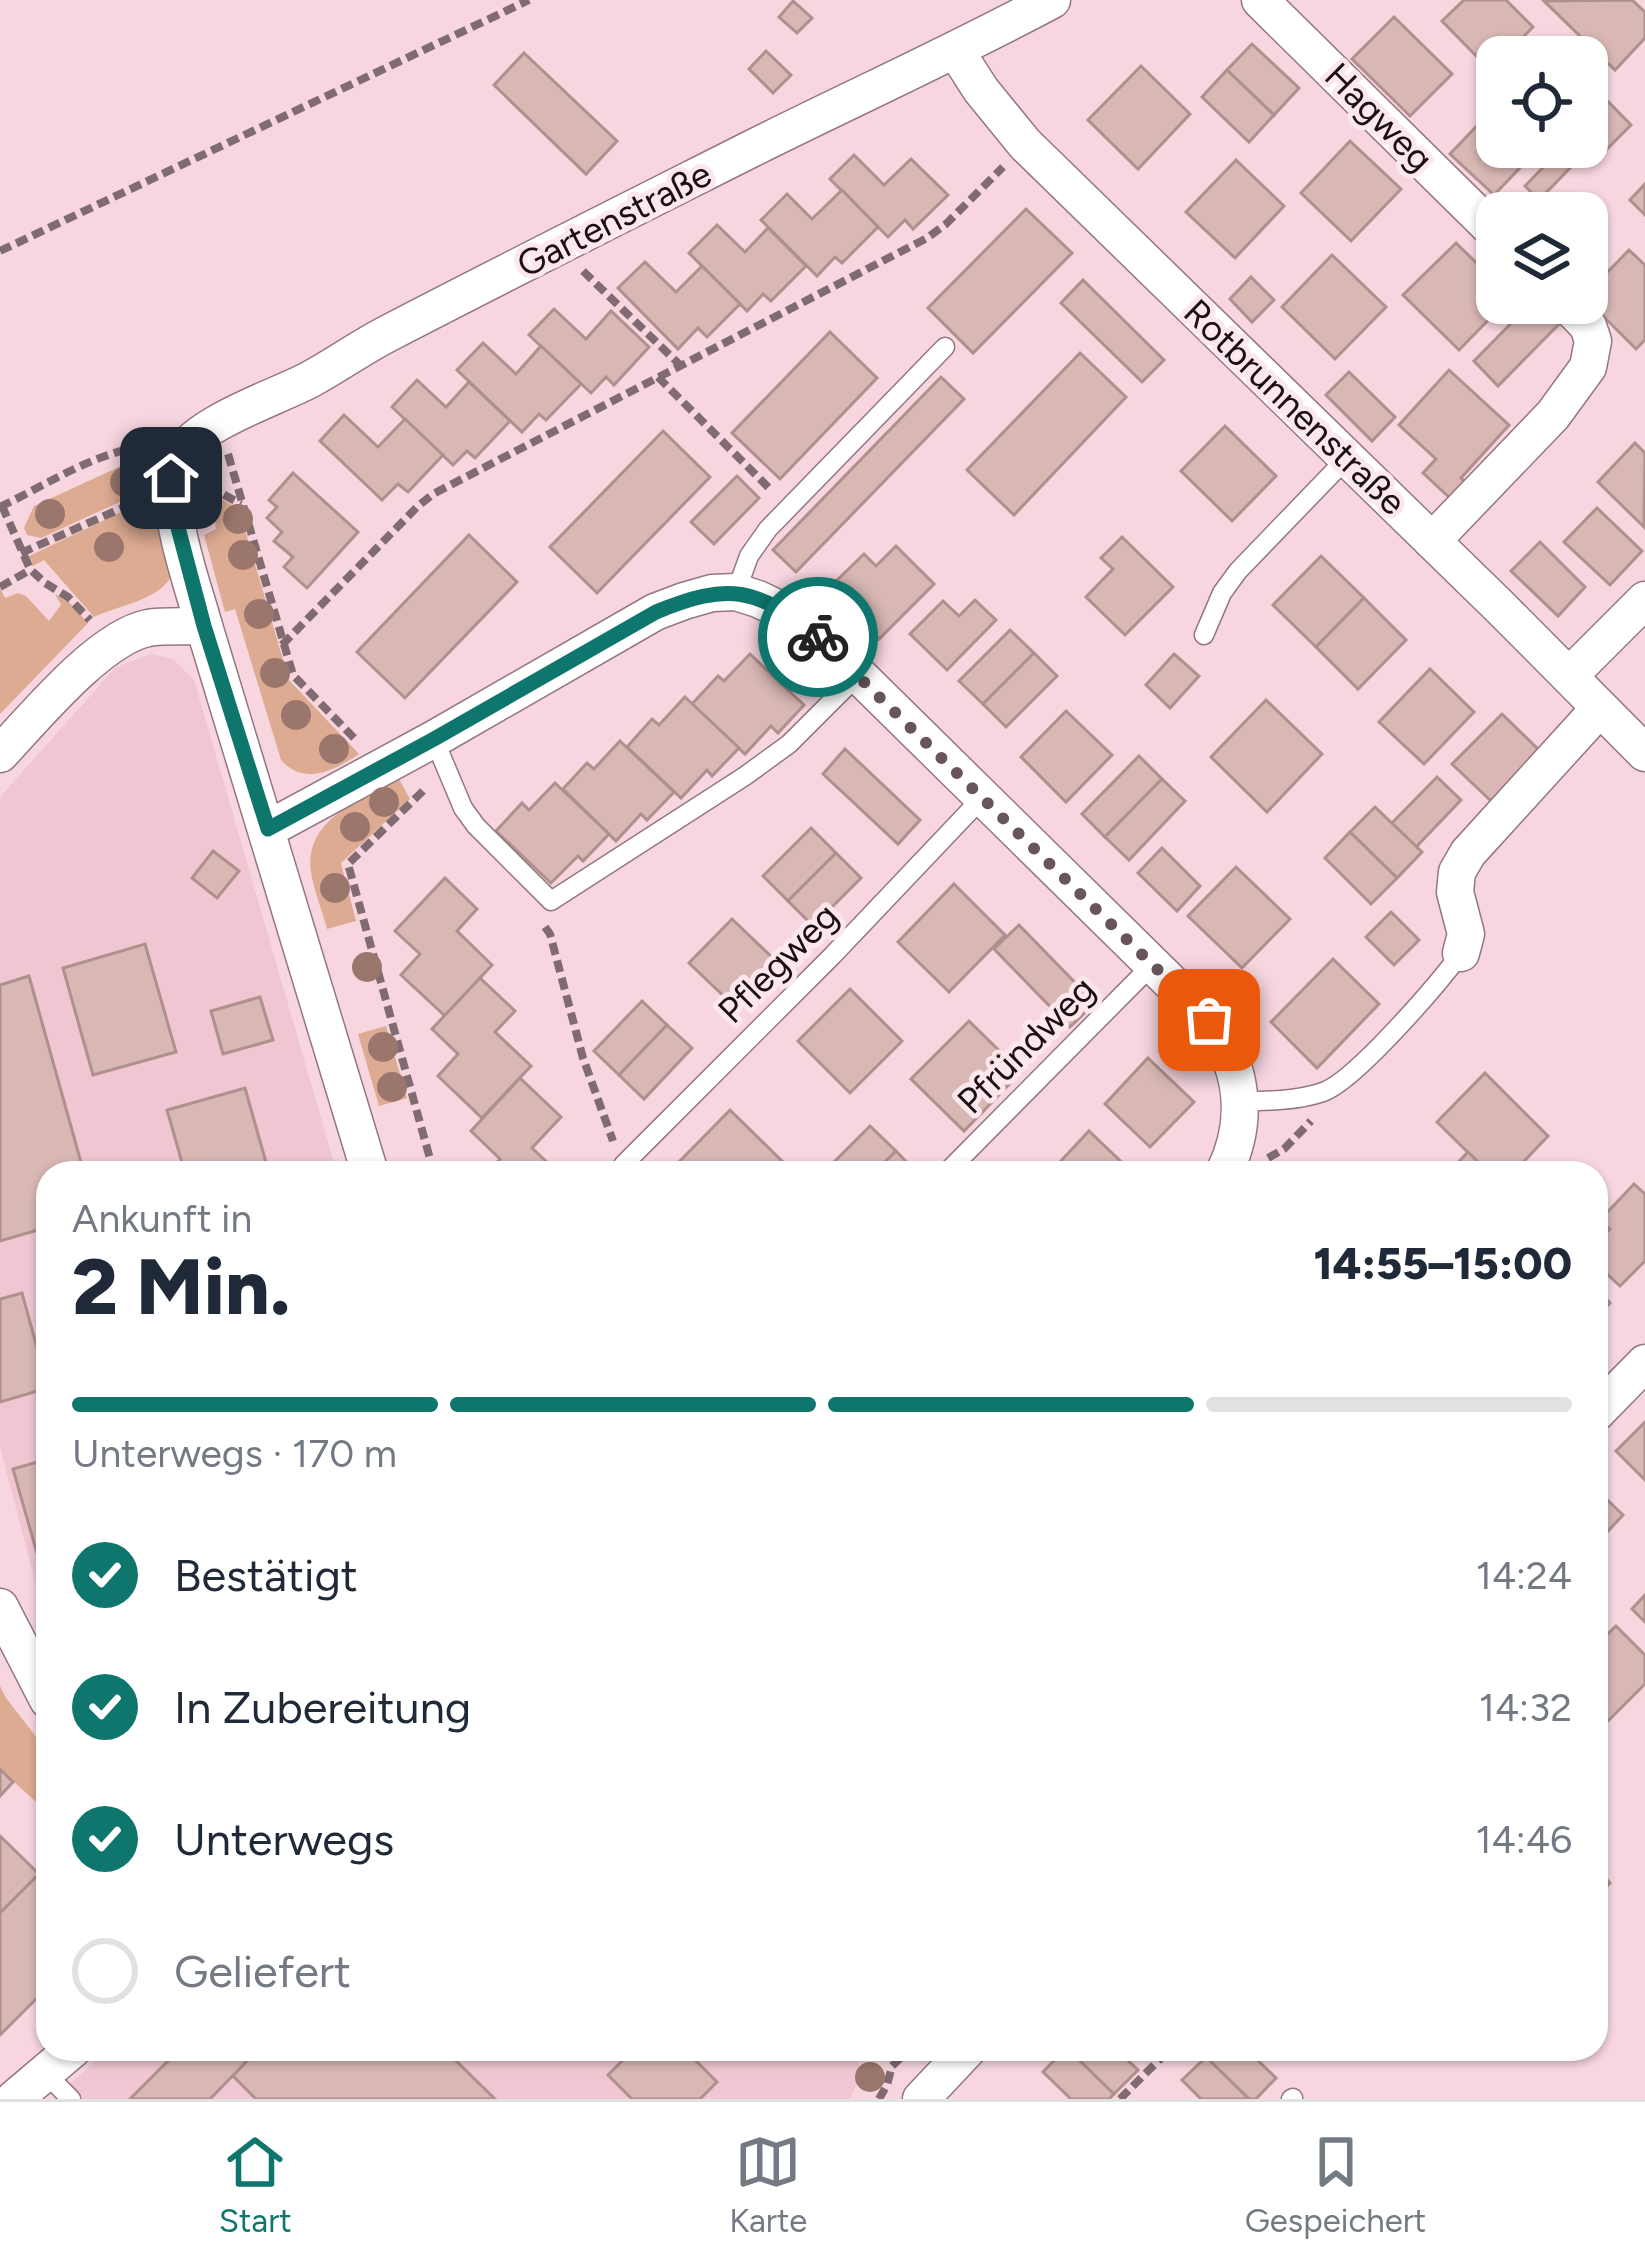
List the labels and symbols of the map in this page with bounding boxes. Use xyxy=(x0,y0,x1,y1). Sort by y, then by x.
street label: Hagweg xyxy=(1316,54,1442,180)
street label: Gartenstraße xyxy=(510,152,718,286)
street label: Rotbrunnenstraße xyxy=(1175,290,1415,524)
pin xyxy=(120,427,222,529)
courier xyxy=(758,577,878,697)
street label: Pflegweg xyxy=(709,894,847,1032)
street label: Pfründweg xyxy=(949,968,1103,1122)
pin xyxy=(1158,969,1260,1071)

